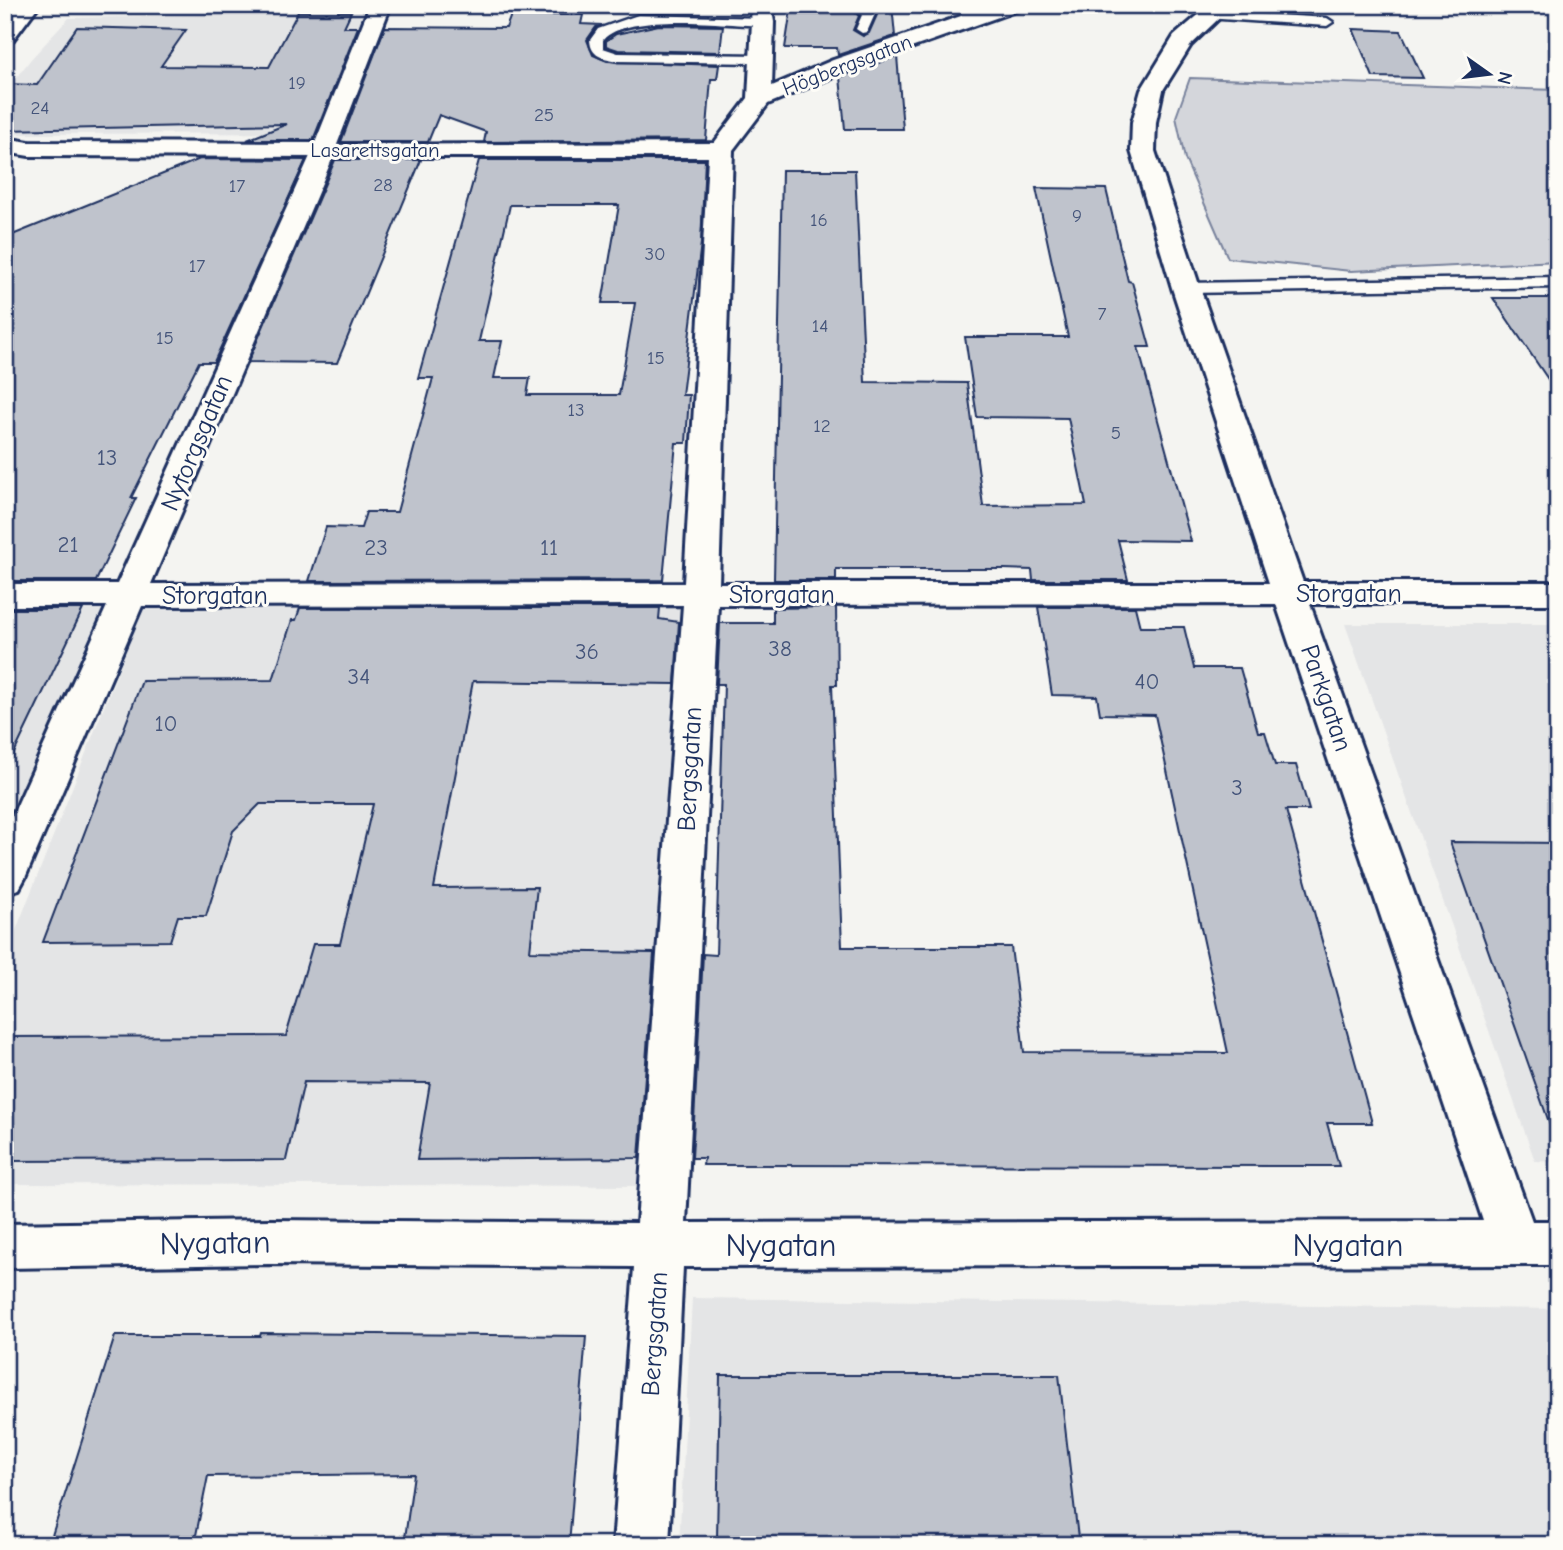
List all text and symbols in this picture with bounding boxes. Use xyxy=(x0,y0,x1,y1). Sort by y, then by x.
street label: Högbergsgatan xyxy=(779,29,915,101)
north arrow xyxy=(1454,38,1524,108)
text: N xyxy=(1492,69,1517,87)
house number: 19 xyxy=(288,72,306,94)
house number: 24 xyxy=(30,97,50,119)
house number: 25 xyxy=(534,104,554,126)
street label: Lasarettsgatan xyxy=(310,138,440,162)
house number: 28 xyxy=(373,174,393,196)
house number: 17 xyxy=(229,175,245,197)
house number: 9 xyxy=(1072,205,1082,227)
house number: 16 xyxy=(810,209,828,231)
house number: 30 xyxy=(644,243,666,265)
house number: 17 xyxy=(189,255,205,277)
house number: 7 xyxy=(1098,303,1107,325)
house number: 14 xyxy=(812,315,828,337)
house number: 15 xyxy=(156,327,174,349)
house number: 15 xyxy=(647,347,665,369)
street label: Nytorgsgatan xyxy=(155,370,239,516)
house number: 13 xyxy=(567,399,585,421)
house number: 12 xyxy=(813,415,831,437)
house number: 5 xyxy=(1111,422,1121,444)
house number: 13 xyxy=(97,444,117,471)
house number: 21 xyxy=(57,531,79,558)
house number: 23 xyxy=(364,534,388,561)
house number: 11 xyxy=(540,534,558,561)
street label: Storgatan xyxy=(1296,579,1402,609)
street label: Storgatan xyxy=(729,580,835,610)
street label: Storgatan xyxy=(162,581,268,611)
house number: 38 xyxy=(768,635,792,662)
house number: 36 xyxy=(575,638,599,665)
street label: Parkgatan xyxy=(1294,641,1358,755)
house number: 34 xyxy=(348,663,370,690)
house number: 40 xyxy=(1134,668,1160,695)
street label: Bergsgatan xyxy=(672,706,708,832)
house number: 10 xyxy=(154,710,178,737)
house number: 3 xyxy=(1231,774,1243,801)
street label: Nygatan xyxy=(159,1224,271,1262)
street label: Nygatan xyxy=(726,1227,836,1264)
street label: Nygatan xyxy=(1293,1227,1403,1264)
street label: Bergsgatan xyxy=(636,1271,674,1397)

